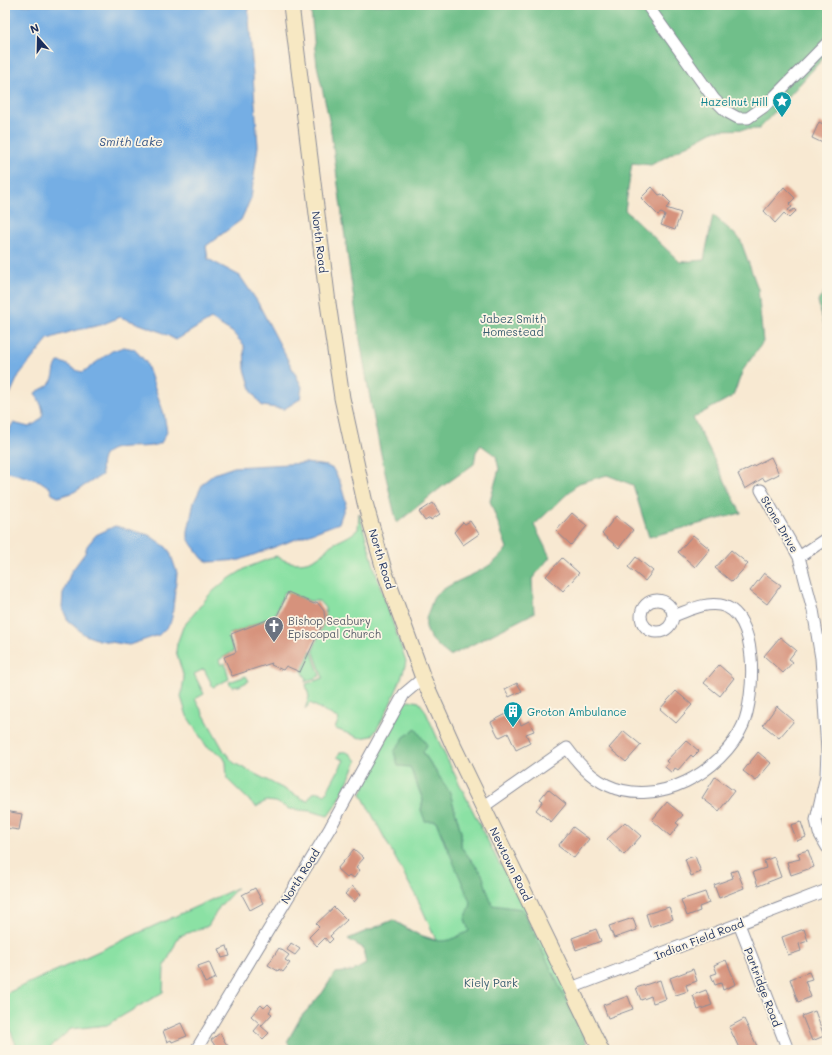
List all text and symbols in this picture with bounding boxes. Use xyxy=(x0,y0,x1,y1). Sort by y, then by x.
north arrow xyxy=(18,18,58,58)
text: N xyxy=(28,20,41,37)
place icon: Hazelnut Hill xyxy=(771,90,793,118)
place label: Hazelnut Hill xyxy=(700,94,768,109)
water label: Smith Lake xyxy=(99,133,163,149)
street label: North Road xyxy=(309,210,331,274)
park label: Jabez Smith Homestead xyxy=(480,311,546,339)
street label: Stone Drive xyxy=(758,493,802,555)
street label: North Road xyxy=(366,527,398,591)
place label: Bishop Seabury Episcopal Church xyxy=(288,613,381,641)
church icon: Bishop Seabury Episcopal Church xyxy=(263,615,285,643)
building icon: Groton Ambulance xyxy=(502,700,524,728)
place label: Groton Ambulance xyxy=(527,704,627,719)
street label: Newtown Road xyxy=(487,825,535,903)
street label: North Road xyxy=(277,846,323,906)
street label: Indian Field Road xyxy=(652,915,746,963)
street label: Partridge Road xyxy=(741,945,785,1029)
park label: Kiely Park xyxy=(464,975,518,990)

